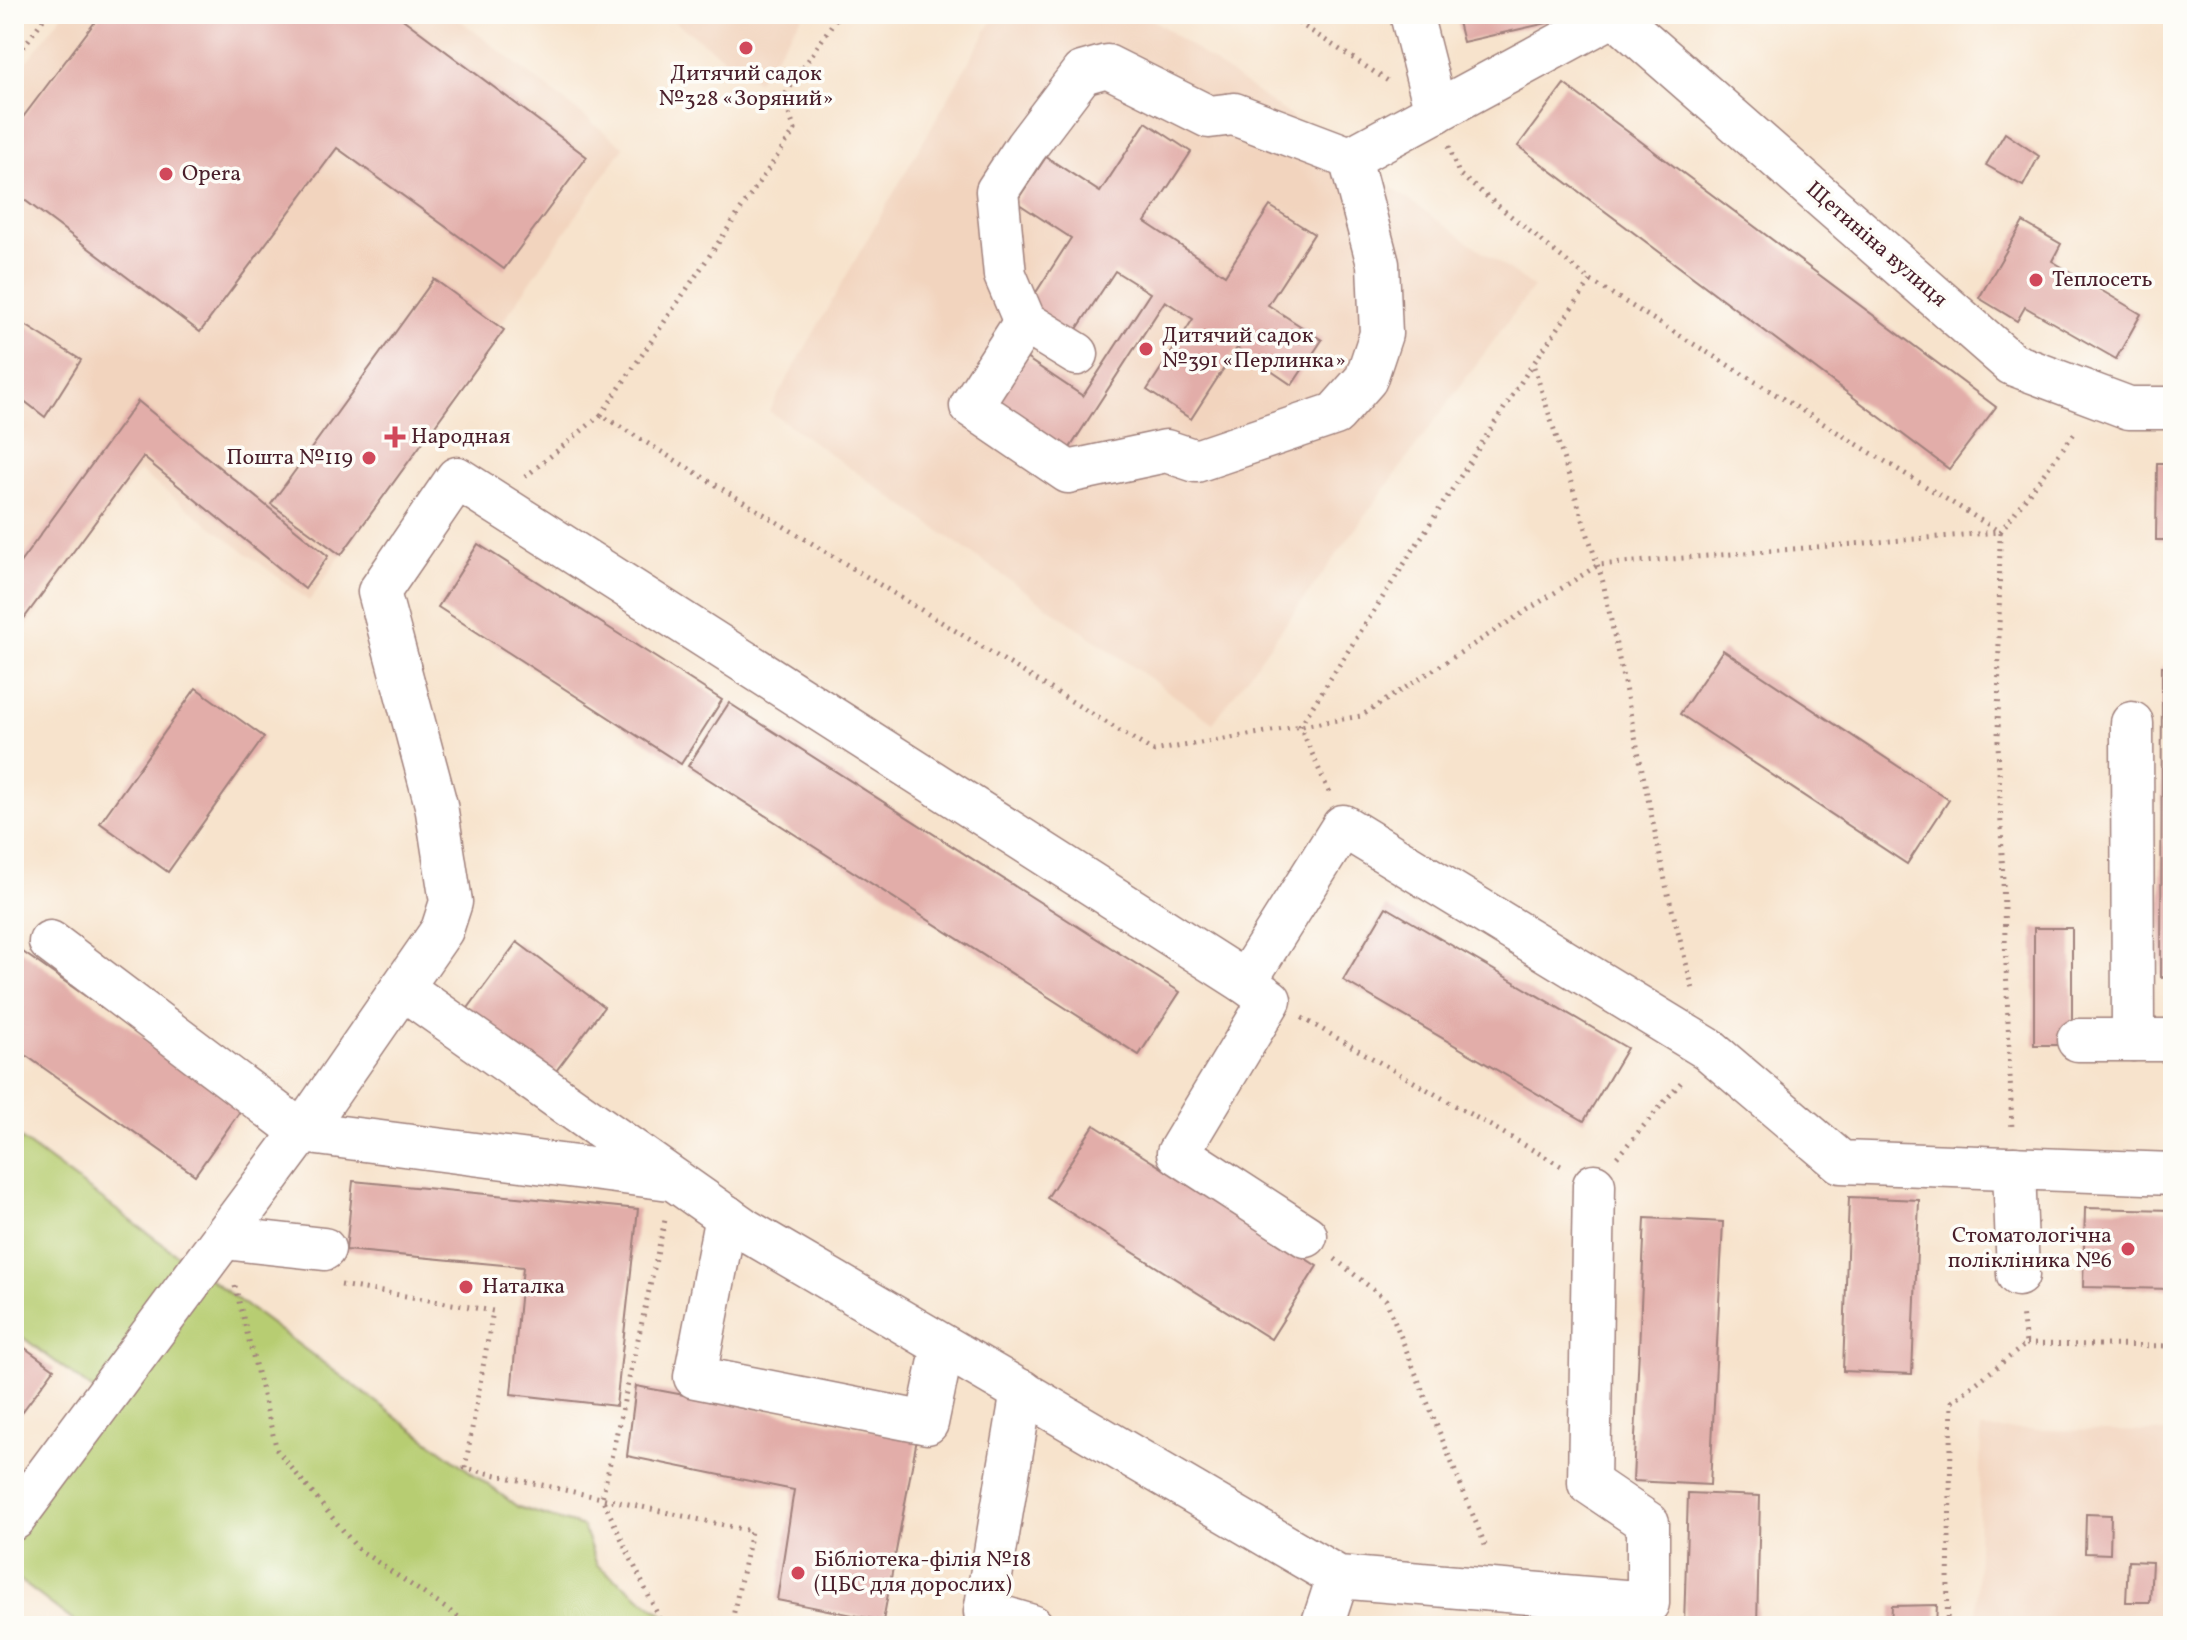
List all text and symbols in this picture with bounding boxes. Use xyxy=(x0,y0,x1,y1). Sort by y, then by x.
marker: Дитячий садок №328 «Зоряний» xyxy=(737,39,755,57)
place label: Дитячий садок №328 «Зоряний» xyxy=(659,59,833,115)
place label: Opera xyxy=(182,159,241,190)
marker: Opera xyxy=(157,165,175,183)
street label: Щетиніна вулиця xyxy=(1798,175,1954,315)
place label: Теплосеть xyxy=(2052,265,2153,296)
marker: Теплосеть xyxy=(2027,271,2045,289)
place label: Дитячий садок №391 «Перлинка» xyxy=(1162,321,1346,377)
marker: Дитячий садок №391 «Перлинка» xyxy=(1137,340,1155,358)
place label: Народная xyxy=(411,422,510,453)
marker: Народная xyxy=(386,428,404,446)
place label: Пошта №119 xyxy=(226,443,353,474)
marker: Пошта №119 xyxy=(360,449,378,467)
place label: Стоматологічна полікліника №6 xyxy=(1948,1221,2112,1277)
marker: Стоматологічна полікліника №6 xyxy=(2119,1240,2137,1258)
place label: Наталка xyxy=(482,1272,565,1303)
marker: Наталка xyxy=(457,1278,475,1296)
place label: Бібліотека-філія №18 (ЦБС для дорослих) xyxy=(814,1545,1031,1601)
marker: Бібліотека-філія №18 (ЦБС для дорослих) xyxy=(789,1564,807,1582)

